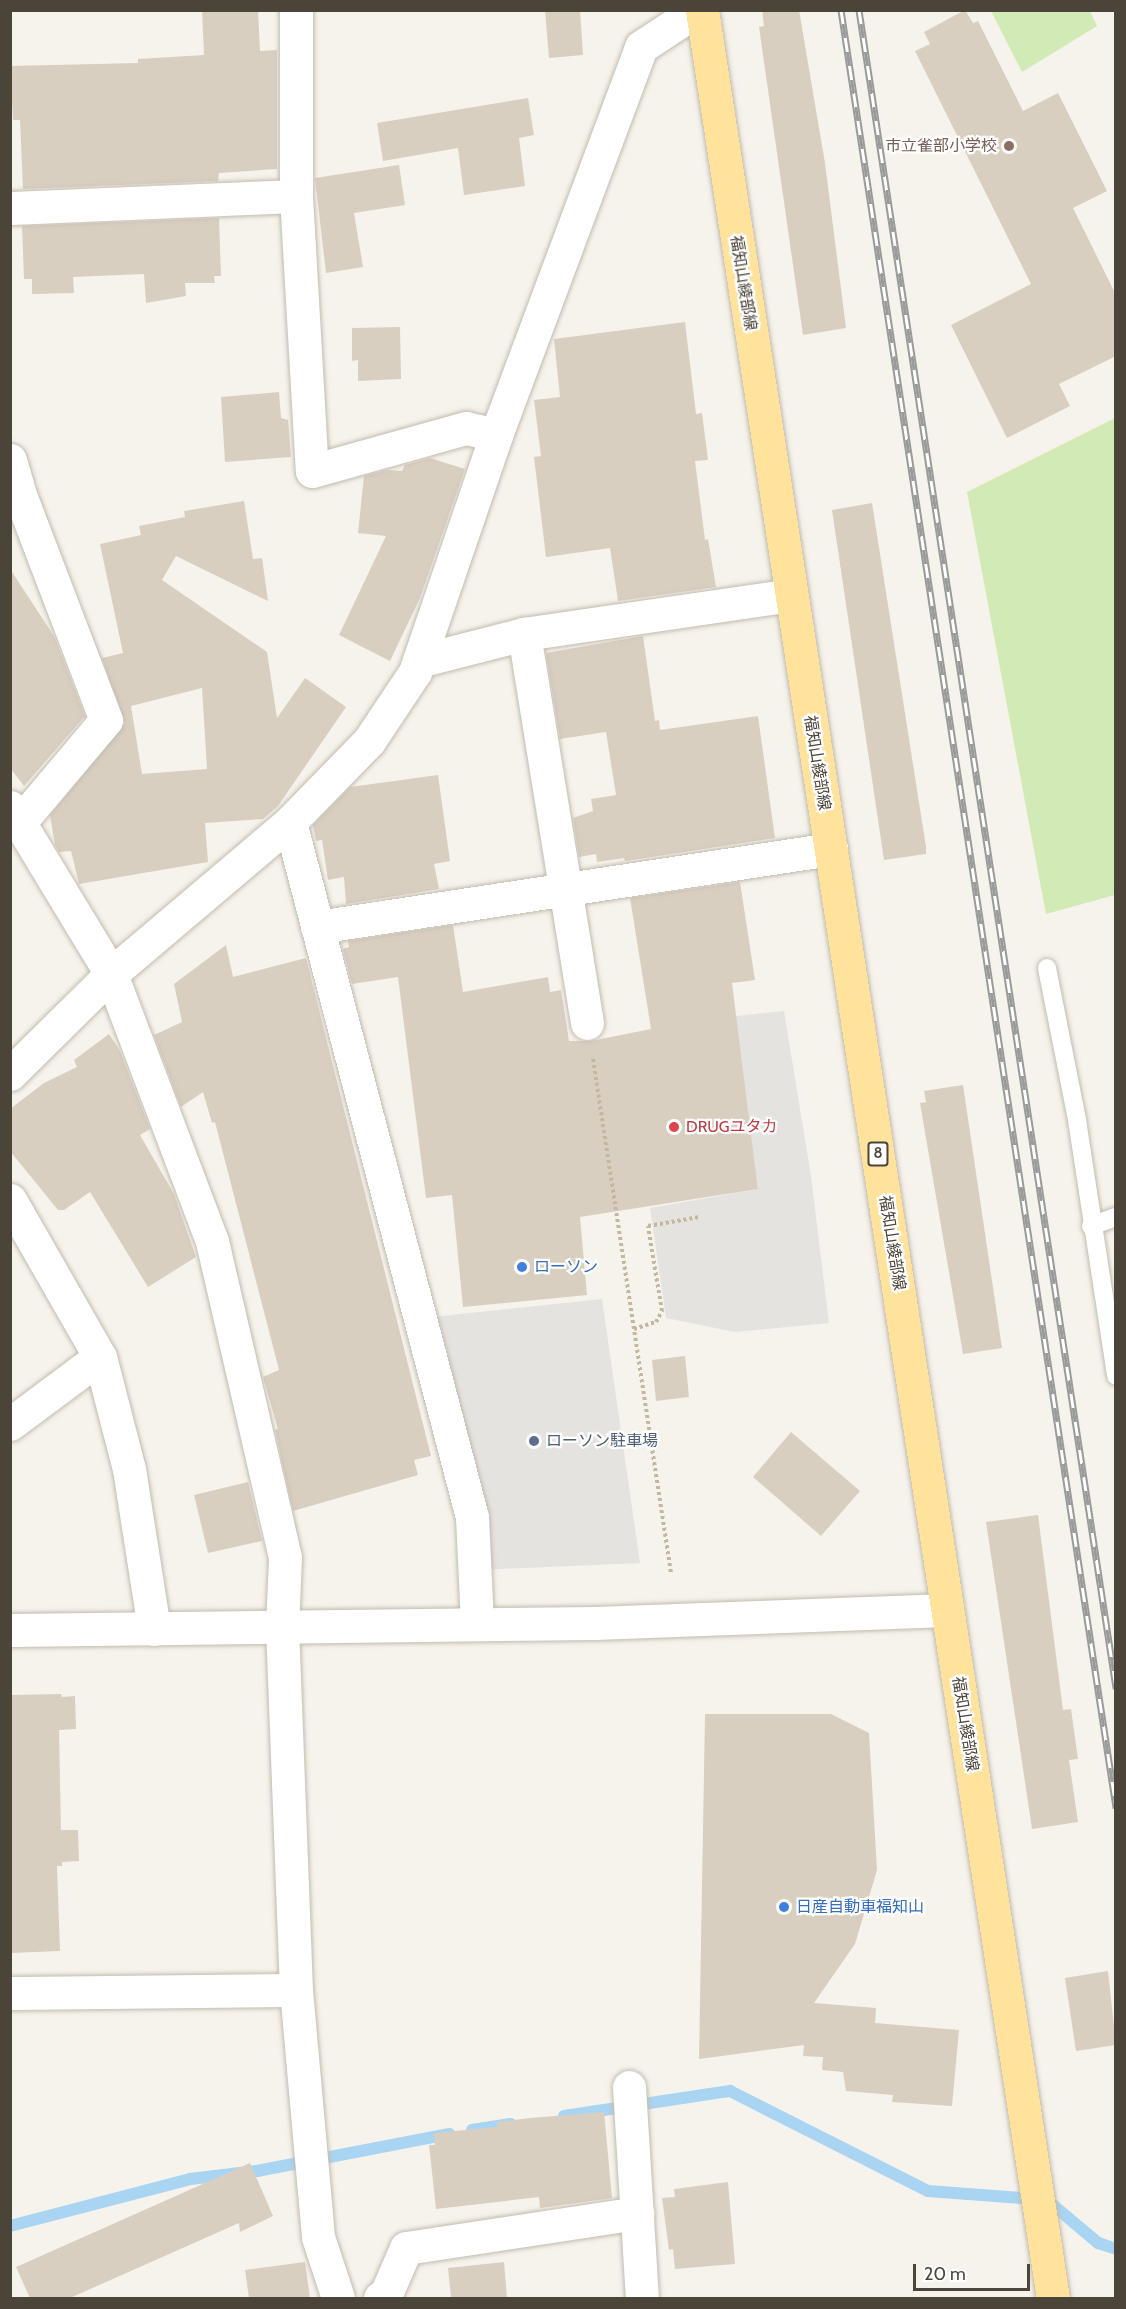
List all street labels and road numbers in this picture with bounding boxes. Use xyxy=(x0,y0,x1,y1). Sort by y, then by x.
street label: 福知山綾部線 xyxy=(726,234,760,332)
street label: 福知山綾部線 xyxy=(800,714,834,812)
road number: 8 xyxy=(866,1142,890,1166)
street label: 福知山綾部線 xyxy=(875,1194,909,1292)
street label: 福知山綾部線 xyxy=(948,1675,982,1773)

